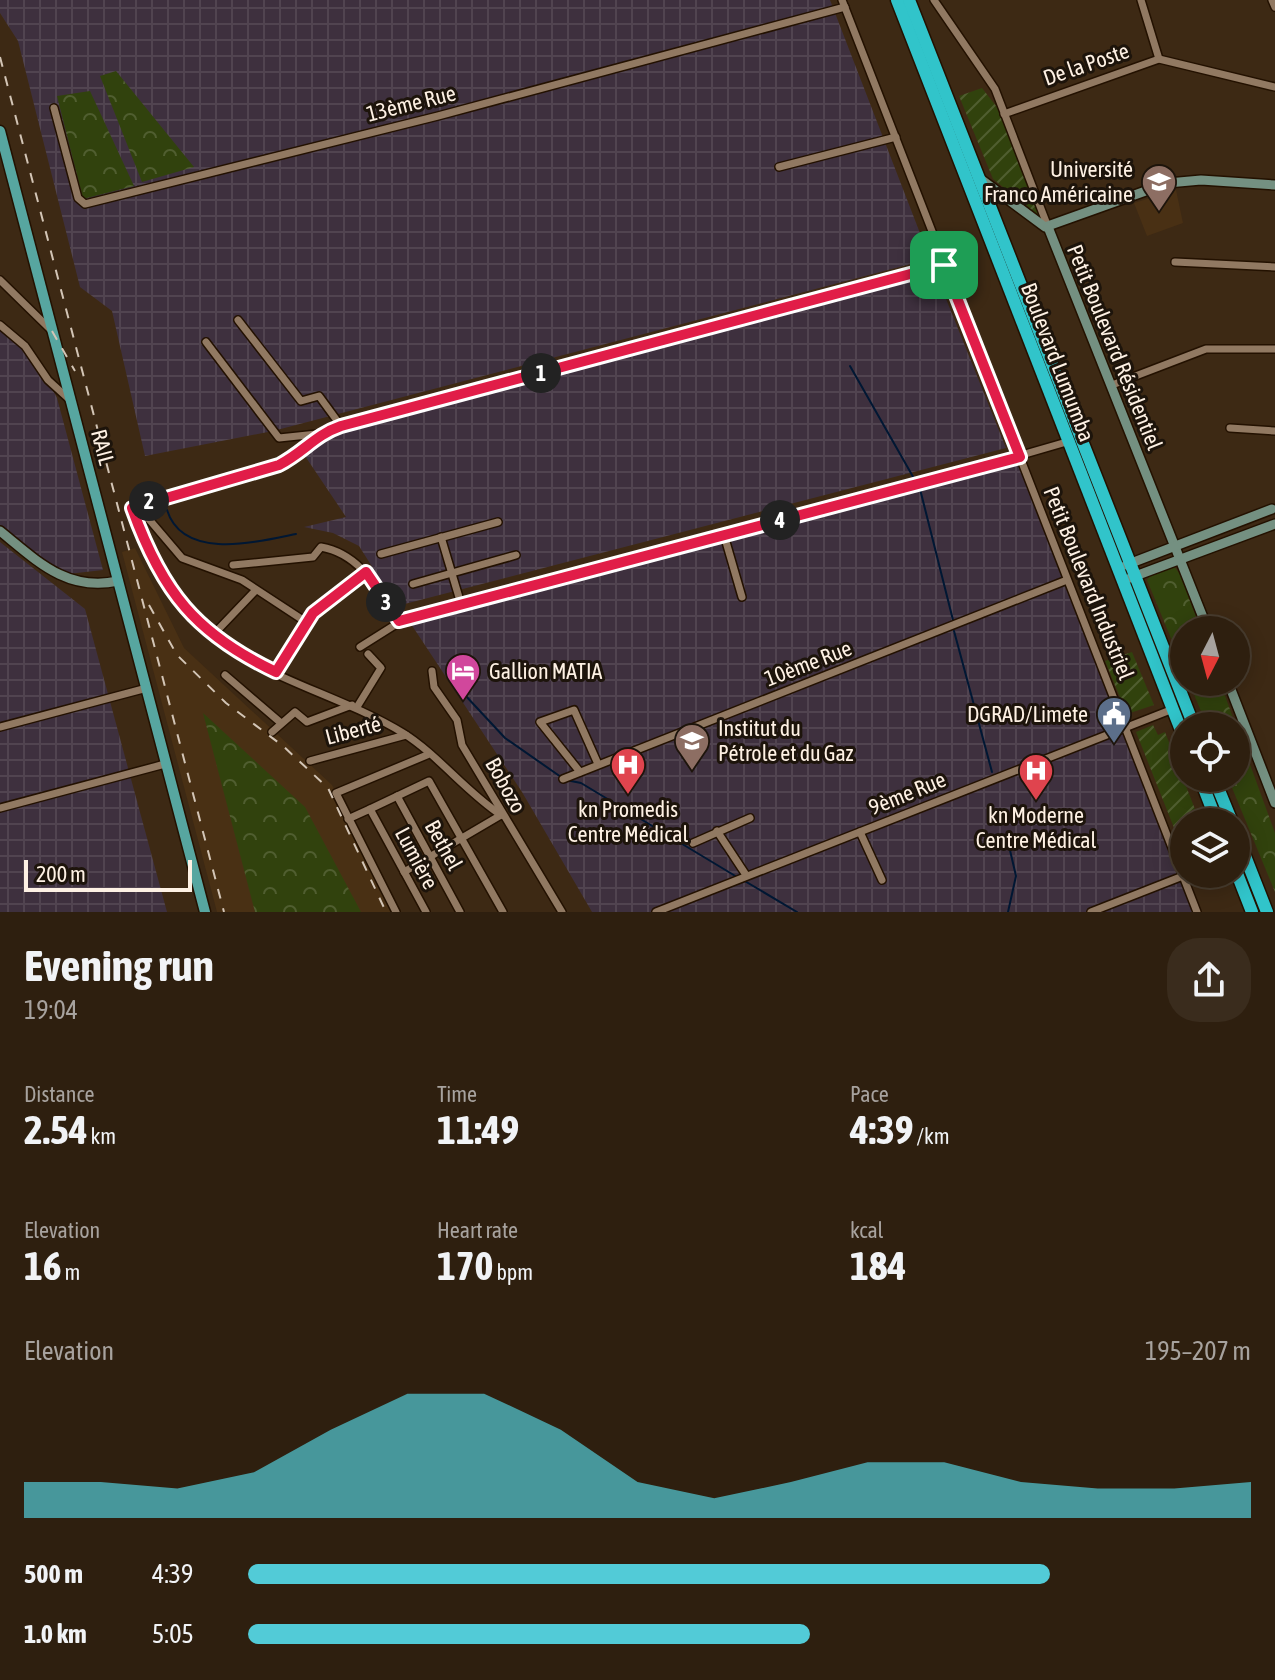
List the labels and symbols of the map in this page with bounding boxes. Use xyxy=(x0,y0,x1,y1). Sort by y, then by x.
street label: De la Poste xyxy=(1040,37,1132,91)
street label: 13ème Rue xyxy=(364,79,458,127)
place label: Université Franco Américaine xyxy=(984,156,1133,207)
school or university icon: Université Franco Américaine xyxy=(1140,163,1178,213)
pin xyxy=(910,231,978,299)
street label: Petit Boulevard Résidentiel xyxy=(1062,241,1168,454)
street label: Boulevard Lumumba xyxy=(1016,279,1100,445)
pin: 1 xyxy=(521,353,561,393)
street label: RAIL xyxy=(86,426,120,468)
pin: 2 xyxy=(129,481,169,521)
street label: Petit Boulevard Industriel xyxy=(1038,483,1140,683)
pin: 4 xyxy=(760,500,800,540)
pin: 3 xyxy=(366,582,406,622)
north arrow xyxy=(1170,616,1250,696)
street label: 10ème Rue xyxy=(761,635,855,691)
hotel icon: Gallion MATIA xyxy=(444,652,482,702)
place label: Gallion MATIA xyxy=(489,658,603,684)
public building icon: DGRAD/Limete xyxy=(1095,695,1133,745)
place label: DGRAD/Limete xyxy=(967,701,1088,727)
street label: Liberté xyxy=(322,710,384,750)
place label: Institut du Pétrole et du Gaz xyxy=(718,715,854,766)
school or university icon: Institut du Pétrole et du Gaz xyxy=(673,722,711,772)
hospital icon: kn Promedis Centre Médical xyxy=(609,746,647,796)
hospital icon: kn Moderne Centre Médical xyxy=(1017,752,1055,802)
street label: Bobozo xyxy=(480,753,532,817)
street label: 9ème Rue xyxy=(865,766,949,820)
place label: kn Promedis Centre Médical xyxy=(568,796,689,847)
place label: kn Moderne Centre Médical xyxy=(976,802,1097,853)
street label: Bethel xyxy=(420,815,468,875)
street label: Lumière xyxy=(390,823,444,893)
scale bar xyxy=(24,856,192,892)

